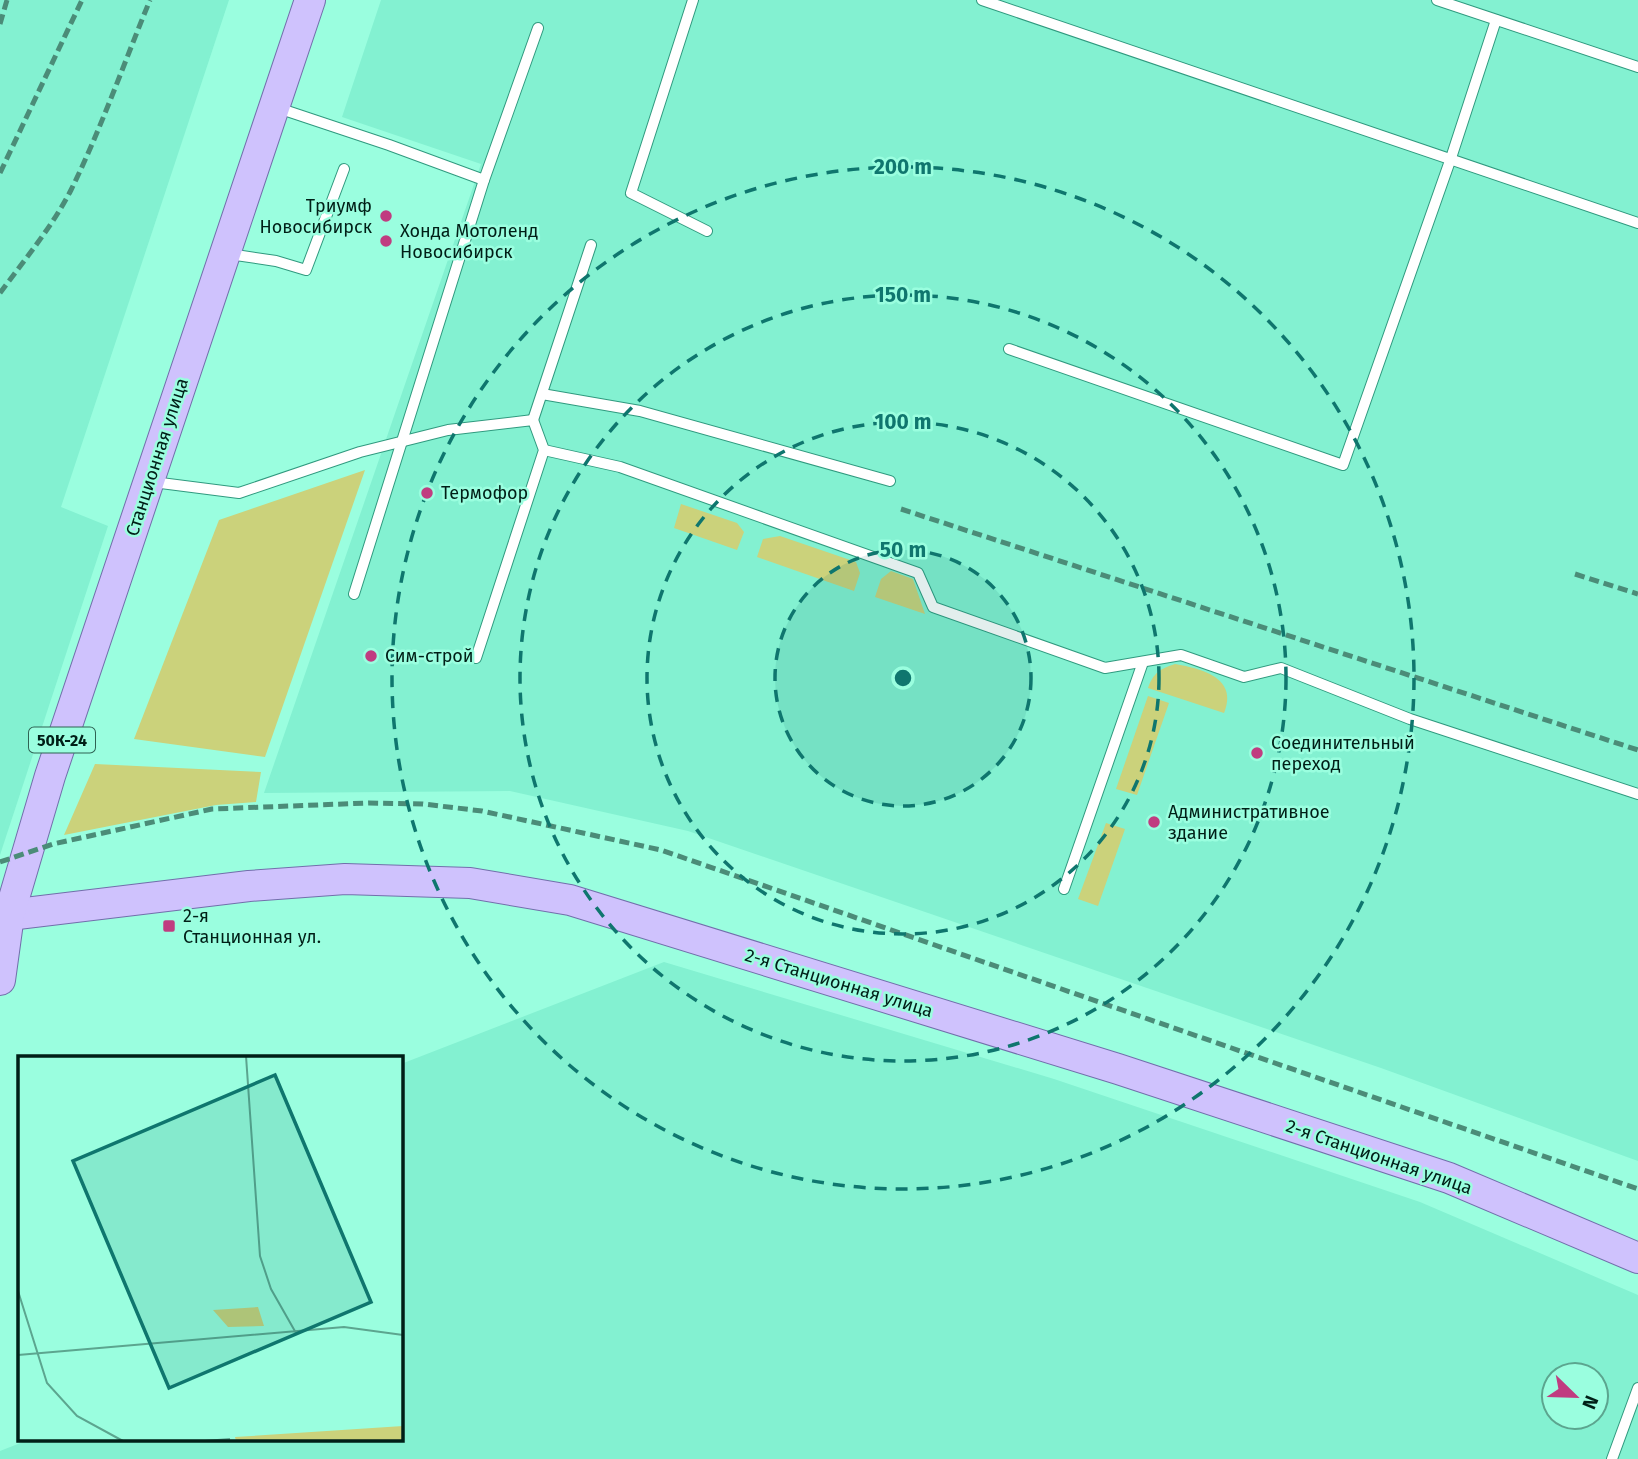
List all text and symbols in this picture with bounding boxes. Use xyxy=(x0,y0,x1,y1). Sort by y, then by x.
text: 200 m xyxy=(874,154,932,180)
place label: Триумф Новосибирск xyxy=(259,195,373,238)
marker: Триумф Новосибирск xyxy=(378,208,394,224)
place label: Хонда Мотоленд Новосибирск xyxy=(400,220,538,263)
marker: Хонда Мотоленд Новосибирск xyxy=(378,233,394,249)
text: 150 m xyxy=(875,282,931,308)
street label: Станционная улица xyxy=(121,375,193,539)
text: 100 m xyxy=(874,409,932,435)
place label: Термофор xyxy=(441,482,528,504)
marker: Термофор xyxy=(419,485,435,501)
text: 50 m xyxy=(880,537,926,563)
place label: Сим-строй xyxy=(385,645,474,667)
marker: Сим-строй xyxy=(363,648,379,664)
centre of rings xyxy=(891,666,915,690)
road number: 50К-24 xyxy=(29,727,95,752)
place label: Соединительный переход xyxy=(1271,732,1415,775)
marker: Соединительный переход xyxy=(1249,745,1265,761)
place label: Административное здание xyxy=(1168,801,1330,844)
marker: Административное здание xyxy=(1146,814,1162,830)
place label: 2-я Станционная ул. xyxy=(183,905,321,948)
marker: 2-я Станционная ул. xyxy=(161,918,177,934)
street label: 2-я Станционная улица xyxy=(742,944,936,1022)
inset map xyxy=(18,1056,402,1442)
street label: 2-я Станционная улица xyxy=(1283,1115,1475,1199)
north arrow xyxy=(1540,1361,1610,1431)
text: N xyxy=(1577,1392,1603,1413)

